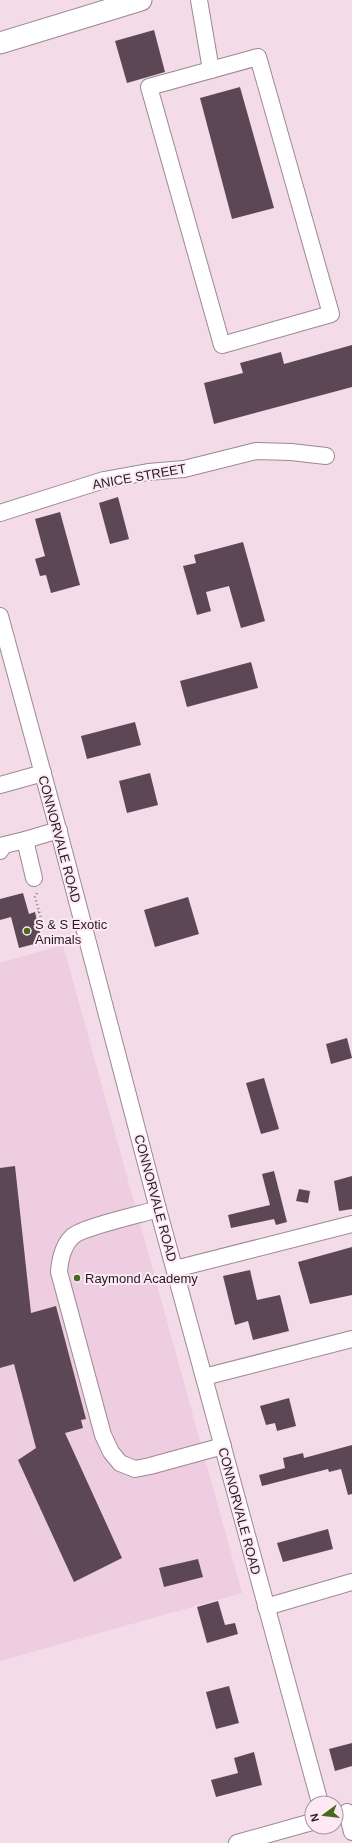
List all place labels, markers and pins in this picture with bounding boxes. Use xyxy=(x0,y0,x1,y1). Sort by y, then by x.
place label: S & S Exotic Animals xyxy=(35,917,108,947)
marker: S & S Exotic Animals xyxy=(22,926,32,936)
place label: Raymond Academy xyxy=(85,1271,198,1286)
marker: Raymond Academy xyxy=(72,1273,82,1283)

